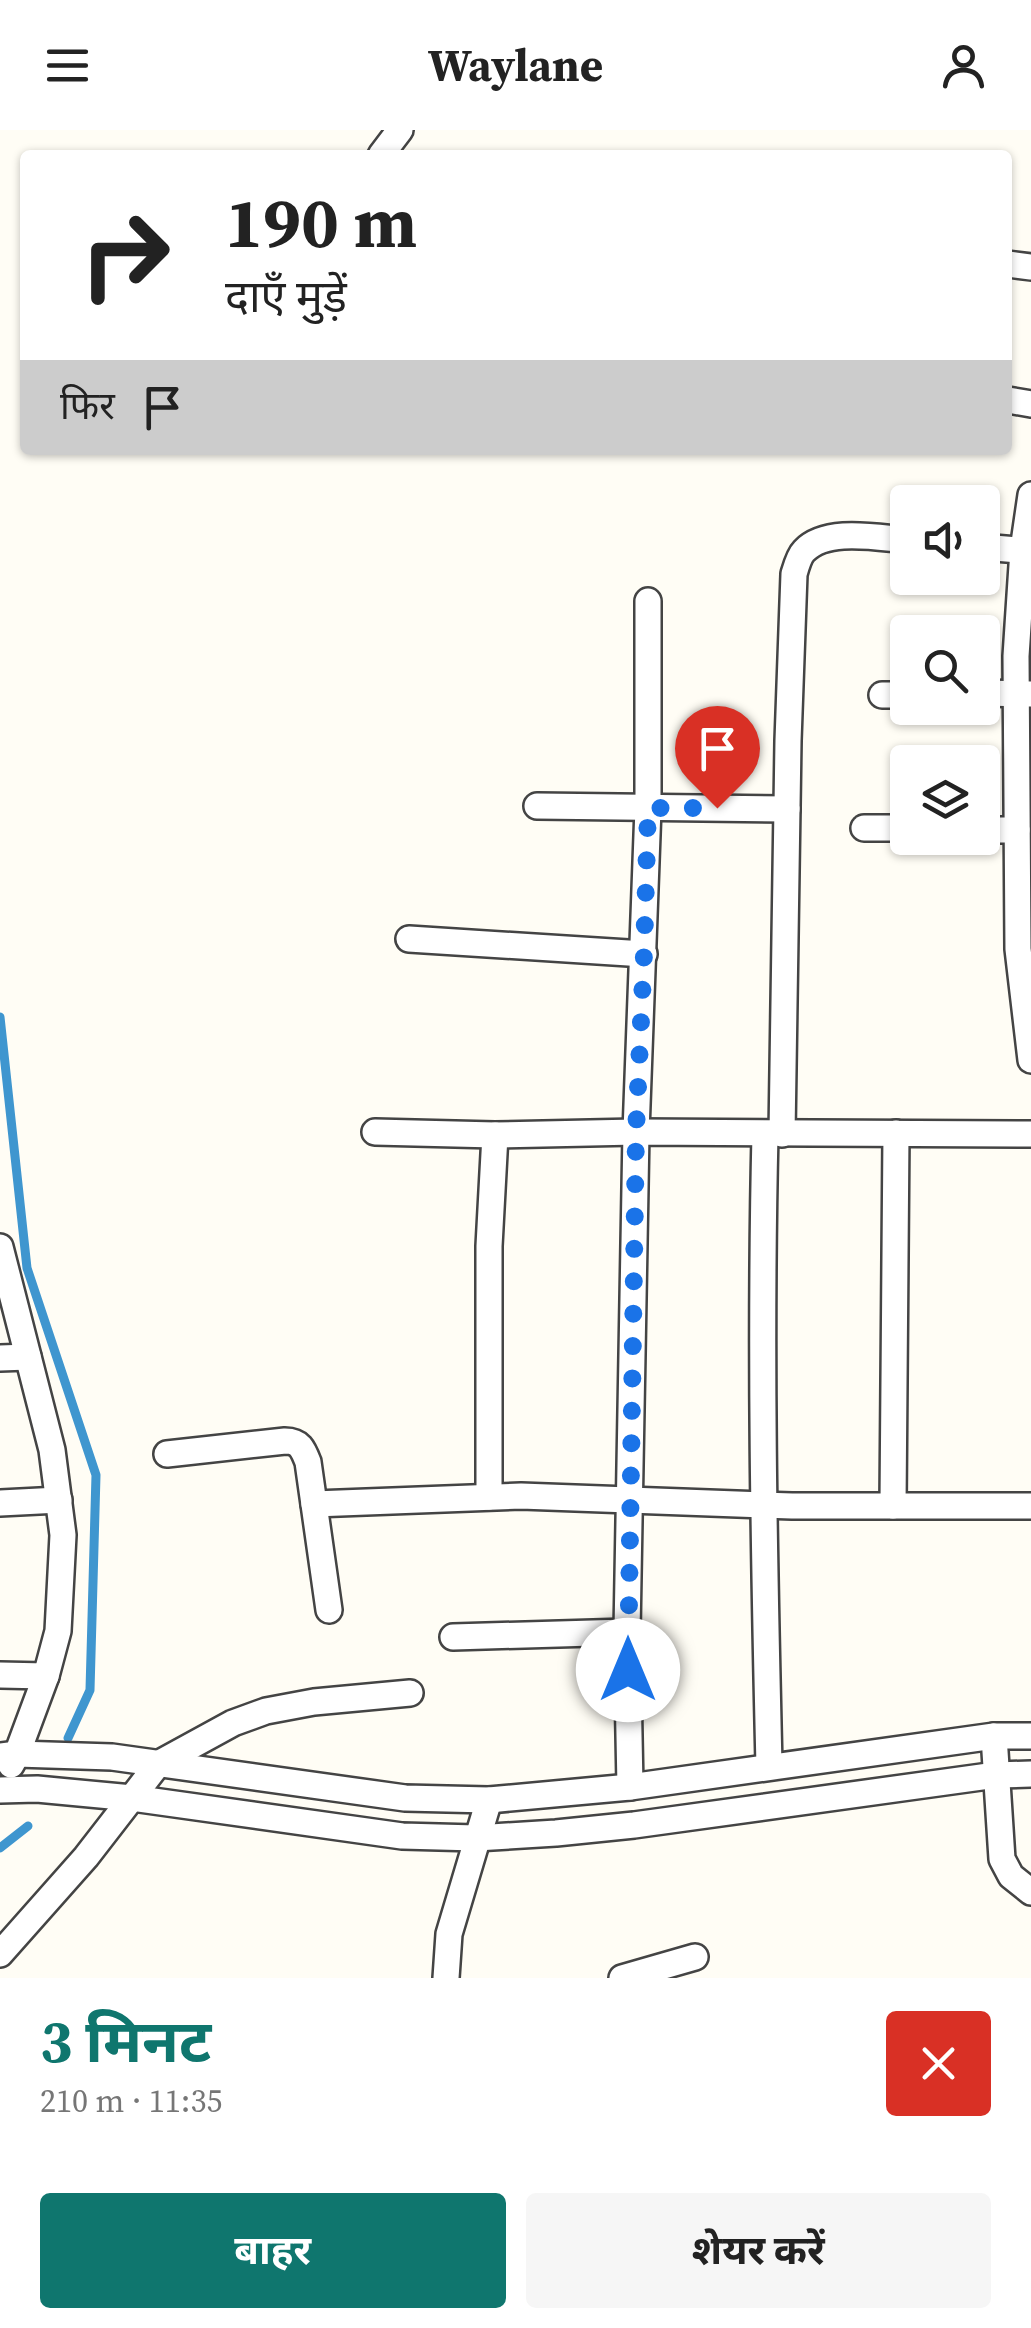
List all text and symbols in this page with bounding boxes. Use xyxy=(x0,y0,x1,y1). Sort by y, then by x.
text: Waylane xyxy=(428,34,603,96)
icon: menu xyxy=(40,38,95,93)
icon: person xyxy=(936,38,991,93)
text: 190 m xyxy=(225,174,417,270)
icon: right xyxy=(60,190,190,320)
text: दाएँ मुड़ें xyxy=(225,265,347,327)
text: फिर xyxy=(60,380,115,432)
icon: arrive xyxy=(135,380,190,435)
map controls xyxy=(890,485,1000,855)
button: sound xyxy=(890,485,1000,595)
button: search xyxy=(890,615,1000,725)
pin xyxy=(675,706,760,809)
icon: arrive xyxy=(690,721,745,776)
button: layers xyxy=(890,745,1000,855)
position arrow xyxy=(576,1618,680,1722)
text: 3 मिनट xyxy=(40,2000,211,2082)
button: close xyxy=(886,2011,991,2116)
text: 210 m · 11:35 xyxy=(40,2079,222,2123)
button: बाहर xyxy=(40,2193,506,2308)
button: शेयर करें xyxy=(526,2193,991,2308)

